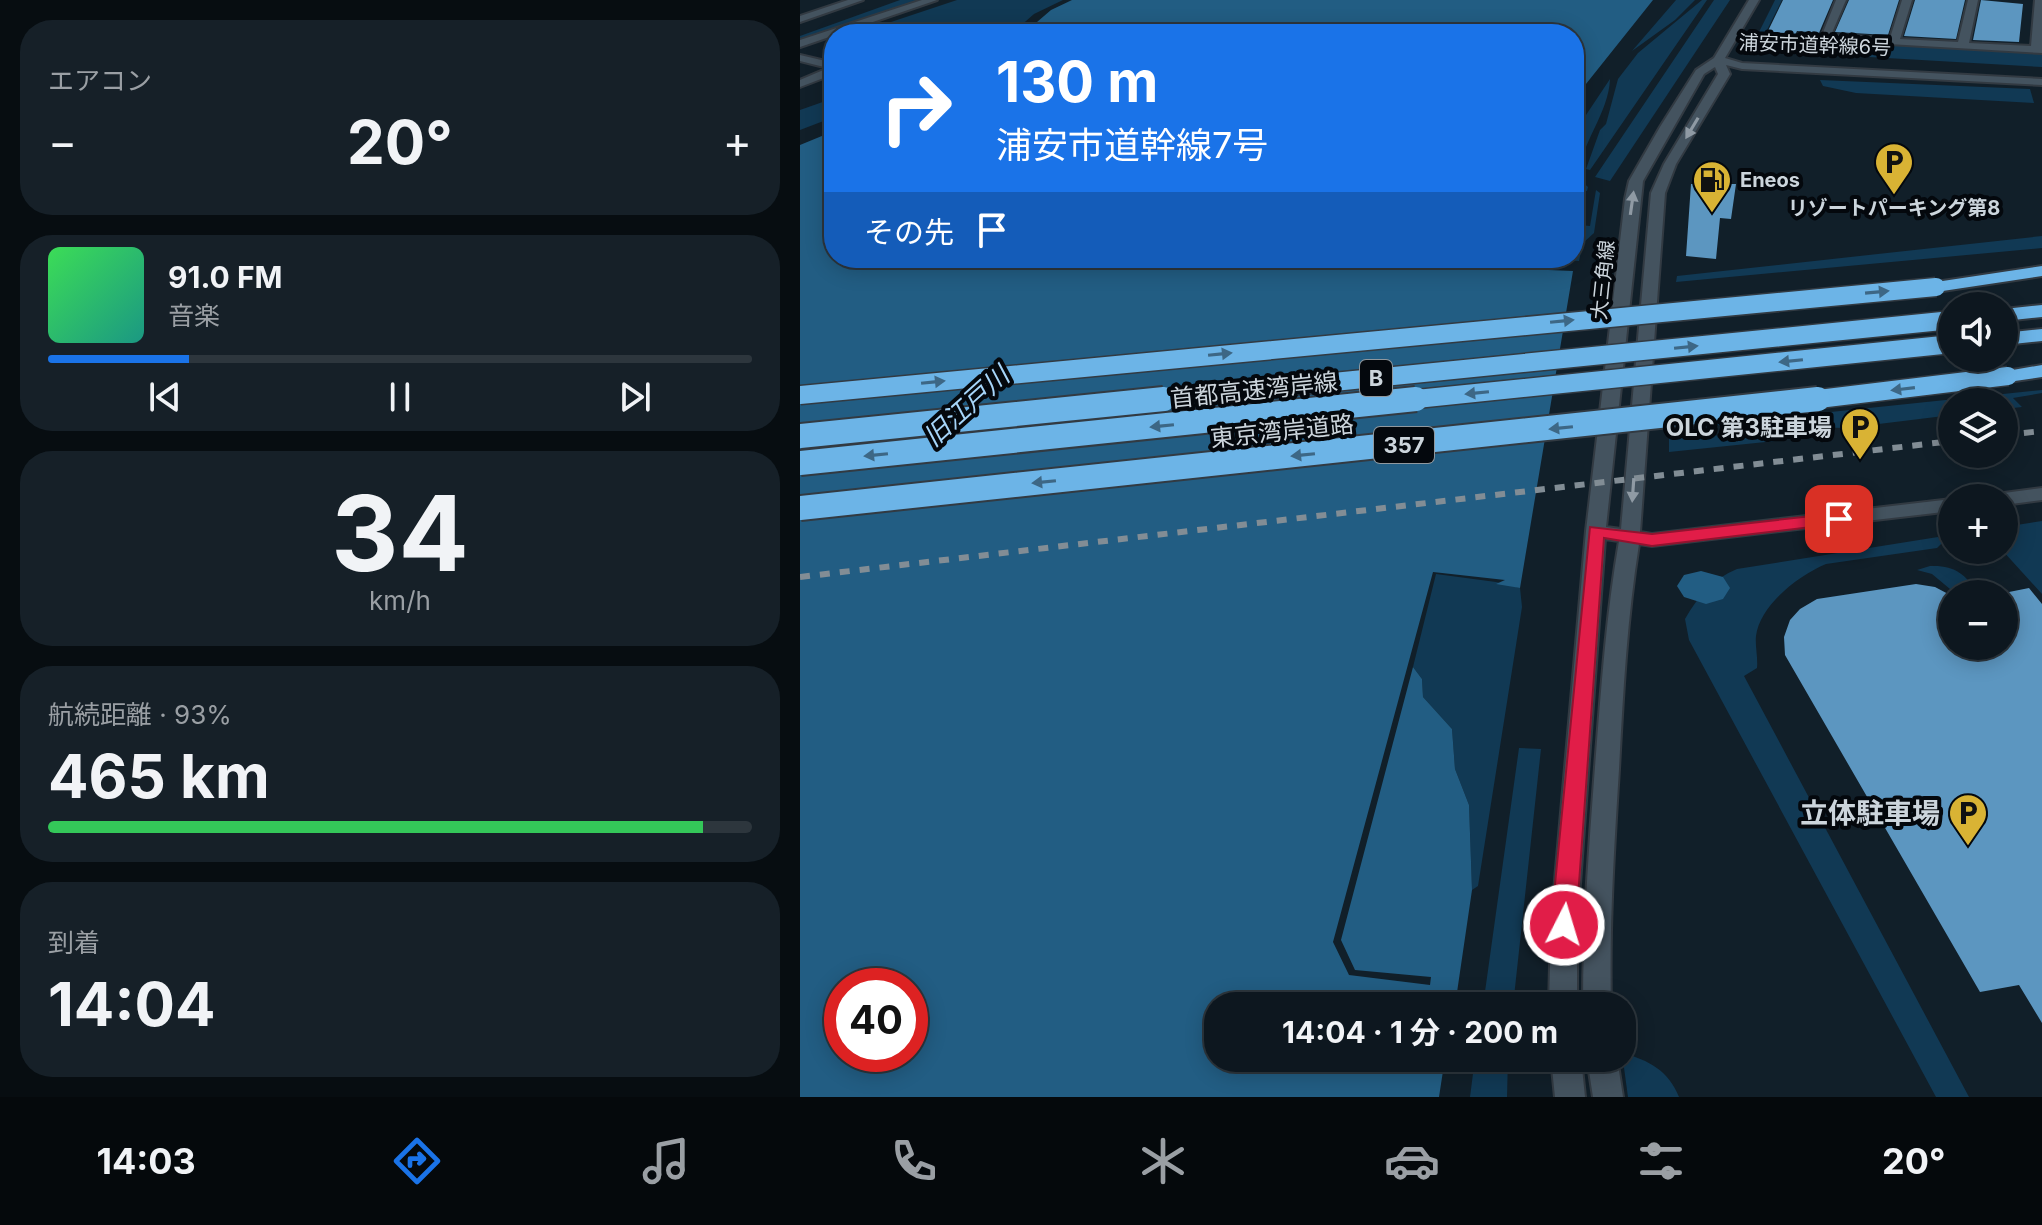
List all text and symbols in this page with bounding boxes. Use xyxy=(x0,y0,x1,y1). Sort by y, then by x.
street label: 浦安市道幹線6号 xyxy=(1738,30,1892,60)
text: 130 m xyxy=(996,48,1158,116)
icon: right xyxy=(864,56,968,160)
text: エアコン xyxy=(48,65,152,96)
text: 20° xyxy=(347,106,453,178)
text: − xyxy=(48,115,77,169)
text: + xyxy=(723,115,752,169)
one-way arrow xyxy=(1685,116,1700,139)
text: 浦安市道幹線7号 xyxy=(996,123,1268,167)
parking icon: リゾートパーキング第8 xyxy=(1873,141,1915,196)
fuel station icon: Eneos xyxy=(1691,159,1733,214)
place label: Eneos xyxy=(1740,168,1800,192)
one-way arrow xyxy=(1626,190,1639,215)
place label: リゾートパーキング第8 xyxy=(1788,196,2000,220)
icon: arrive xyxy=(970,208,1014,252)
text: その先 xyxy=(864,214,954,250)
street label: 大三角線 xyxy=(1587,239,1619,321)
text: 91.0 FM xyxy=(168,259,282,295)
one-way arrow xyxy=(1865,285,1890,298)
map controls xyxy=(1938,292,2018,660)
button: sound xyxy=(1938,292,2018,372)
text: 音楽 xyxy=(168,300,220,331)
one-way arrow xyxy=(1550,315,1575,328)
one-way arrow xyxy=(1673,340,1698,353)
one-way arrow xyxy=(1208,348,1233,361)
one-way arrow xyxy=(1778,354,1803,367)
water label: 旧江戸川 xyxy=(917,358,1017,452)
road number: B xyxy=(1360,360,1392,396)
street label: 首都高速湾岸線 xyxy=(1169,367,1339,413)
icon: previous xyxy=(143,375,187,419)
icon: pause xyxy=(378,375,422,419)
icon: next xyxy=(613,375,657,419)
one-way arrow xyxy=(921,375,946,388)
one-way arrow xyxy=(1890,382,1915,395)
one-way arrow xyxy=(1464,387,1489,400)
button: layers xyxy=(1938,388,2018,468)
parking icon: OLC 第3駐車場 xyxy=(1839,406,1881,461)
street label: 東京湾岸道路 xyxy=(1209,409,1355,453)
place label: OLC 第3駐車場 xyxy=(1666,413,1832,442)
one-way arrow xyxy=(1149,419,1174,432)
one-way arrow xyxy=(1548,422,1573,435)
road number: 357 xyxy=(1374,427,1434,463)
one-way arrow xyxy=(863,449,888,462)
one-way arrow xyxy=(1290,449,1315,462)
text: 34 xyxy=(331,470,469,596)
one-way arrow xyxy=(1031,476,1056,489)
one-way arrow xyxy=(1626,478,1639,503)
button: + xyxy=(1938,484,2018,564)
pin xyxy=(1805,485,1873,553)
icon: arrive xyxy=(1817,497,1861,541)
button: − xyxy=(1938,580,2018,660)
text: km/h xyxy=(369,585,431,616)
text: 航続距離 · 93% xyxy=(48,699,232,730)
text: 465 km xyxy=(48,740,270,812)
parking icon: 立体駐車場 xyxy=(1947,792,1989,847)
place label: 立体駐車場 xyxy=(1800,796,1940,830)
position arrow xyxy=(1522,883,1606,967)
text: 到着 xyxy=(48,927,100,958)
text: 14:04 xyxy=(48,968,216,1040)
speed limit sign: 40 xyxy=(824,968,928,1072)
text: 14:04 · 1 分 · 200 m xyxy=(1282,1014,1558,1050)
icon: directions xyxy=(389,1133,445,1189)
icon: music xyxy=(638,1133,694,1189)
icon: phone xyxy=(886,1133,942,1189)
icon: climate xyxy=(1135,1133,1191,1189)
icon: car xyxy=(1384,1133,1440,1189)
icon: filters xyxy=(1633,1133,1689,1189)
text: 14:03 xyxy=(96,1139,196,1183)
text: 20° xyxy=(1882,1139,1945,1183)

